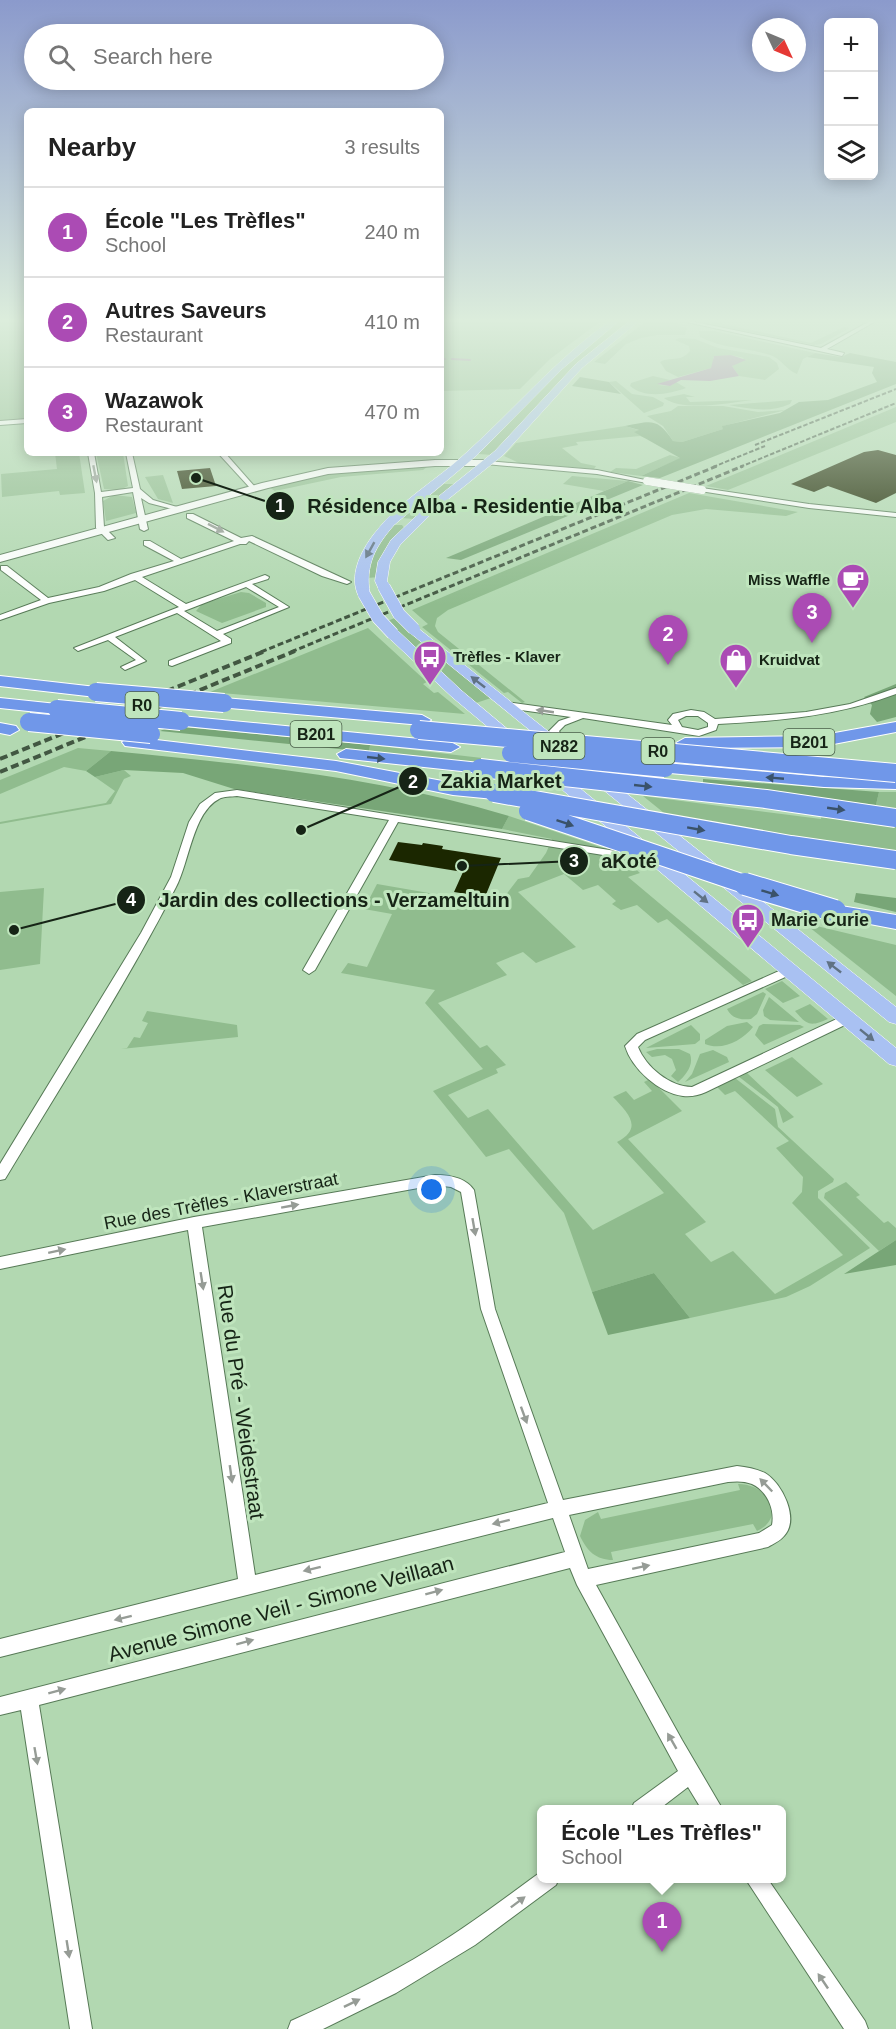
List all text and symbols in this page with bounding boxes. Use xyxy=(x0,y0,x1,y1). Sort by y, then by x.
north arrow xyxy=(752,18,806,72)
map controls xyxy=(824,18,878,180)
button: + xyxy=(824,18,878,72)
search box xyxy=(24,24,444,90)
icon: search xyxy=(45,41,78,74)
text: Search here xyxy=(93,44,213,69)
button: − xyxy=(824,72,878,126)
button: layers xyxy=(824,126,878,180)
text: Nearby xyxy=(48,132,136,162)
text: 3 results xyxy=(344,136,420,158)
text: École "Les Trèfles" xyxy=(105,208,306,233)
text: 1 xyxy=(62,221,73,243)
text: 240 m xyxy=(364,221,420,243)
text: School xyxy=(105,234,166,256)
text: Autres Saveurs xyxy=(105,298,266,323)
text: 2 xyxy=(62,311,73,333)
text: 410 m xyxy=(364,311,420,333)
text: Restaurant xyxy=(105,324,203,346)
text: Wazawok xyxy=(105,388,203,413)
text: 3 xyxy=(62,401,73,423)
text: 470 m xyxy=(364,401,420,423)
text: Restaurant xyxy=(105,414,203,436)
one-way arrow xyxy=(91,465,100,484)
callout: Résidence Alba - Residentie Alba xyxy=(265,487,636,525)
text: Résidence Alba - Residentie Alba xyxy=(307,495,624,517)
text: 1 xyxy=(275,496,285,516)
one-way arrow xyxy=(207,523,224,533)
one-way arrow xyxy=(365,542,375,559)
cafe icon: Miss Waffle xyxy=(835,562,871,609)
place label: Miss Waffle xyxy=(748,571,830,588)
pin: 3 xyxy=(792,594,832,643)
pin: 2 xyxy=(648,616,688,665)
bus stop icon: Trèfles - Klaver xyxy=(412,639,448,686)
shop icon: Kruidvat xyxy=(718,642,754,689)
place label: Trèfles - Klaver xyxy=(453,648,561,665)
place label: Kruidvat xyxy=(759,651,820,668)
one-way arrow xyxy=(470,676,486,689)
road number: R0 xyxy=(126,692,158,718)
one-way arrow xyxy=(536,706,555,715)
road number: B201 xyxy=(290,721,342,747)
road number: B201 xyxy=(784,729,834,755)
road number: N282 xyxy=(534,733,584,759)
road number: R0 xyxy=(642,738,674,764)
one-way arrow xyxy=(366,753,385,762)
callout: Zakia Market xyxy=(398,762,573,800)
text: Zakia Market xyxy=(440,770,562,792)
text: 2 xyxy=(408,772,418,792)
one-way arrow xyxy=(765,773,784,783)
one-way arrow xyxy=(633,781,652,790)
one-way arrow xyxy=(827,805,846,814)
one-way arrow xyxy=(556,819,574,828)
one-way arrow xyxy=(687,825,706,834)
callout: aKoté xyxy=(559,842,668,880)
text: aKoté xyxy=(601,850,657,872)
text: 3 xyxy=(569,851,579,871)
callout: Jardin des collections - Verzameltuin xyxy=(116,881,521,919)
one-way arrow xyxy=(761,888,779,898)
text: Jardin des collections - Verzameltuin xyxy=(158,889,510,911)
text: 4 xyxy=(126,890,136,910)
one-way arrow xyxy=(693,891,709,904)
bus stop icon: Marie Curie xyxy=(730,902,766,949)
place label: Marie Curie xyxy=(771,910,869,930)
one-way arrow xyxy=(826,960,842,973)
one-way arrow xyxy=(859,1029,875,1042)
street label: Rue des Trèfles - Klaverstraat xyxy=(102,1168,340,1234)
your location xyxy=(417,1175,446,1204)
one-way arrow xyxy=(281,1201,300,1210)
one-way arrow xyxy=(470,1217,479,1236)
one-way arrow xyxy=(48,1246,67,1255)
one-way arrow xyxy=(198,1272,207,1291)
street label: Rue du Pré - Weidestraat xyxy=(214,1283,269,1521)
one-way arrow xyxy=(520,1406,530,1424)
one-way arrow xyxy=(226,1465,235,1484)
one-way arrow xyxy=(759,1477,773,1492)
one-way arrow xyxy=(492,1517,510,1527)
street label: Avenue Simone Veil - Simone Veillaan xyxy=(106,1551,456,1666)
one-way arrow xyxy=(631,1562,650,1571)
one-way arrow xyxy=(302,1565,321,1575)
one-way arrow xyxy=(425,1587,443,1597)
one-way arrow xyxy=(114,1613,132,1623)
one-way arrow xyxy=(236,1637,254,1646)
one-way arrow xyxy=(48,1686,66,1695)
one-way arrow xyxy=(667,1733,677,1750)
one-way arrow xyxy=(32,1747,41,1766)
popup xyxy=(537,1805,786,1883)
text: École "Les Trèfles" xyxy=(561,1820,762,1845)
text: School xyxy=(561,1846,622,1868)
one-way arrow xyxy=(510,1896,526,1908)
pin: 1 xyxy=(642,1902,682,1952)
one-way arrow xyxy=(63,1939,72,1958)
one-way arrow xyxy=(818,1973,829,1989)
one-way arrow xyxy=(343,1999,361,2009)

